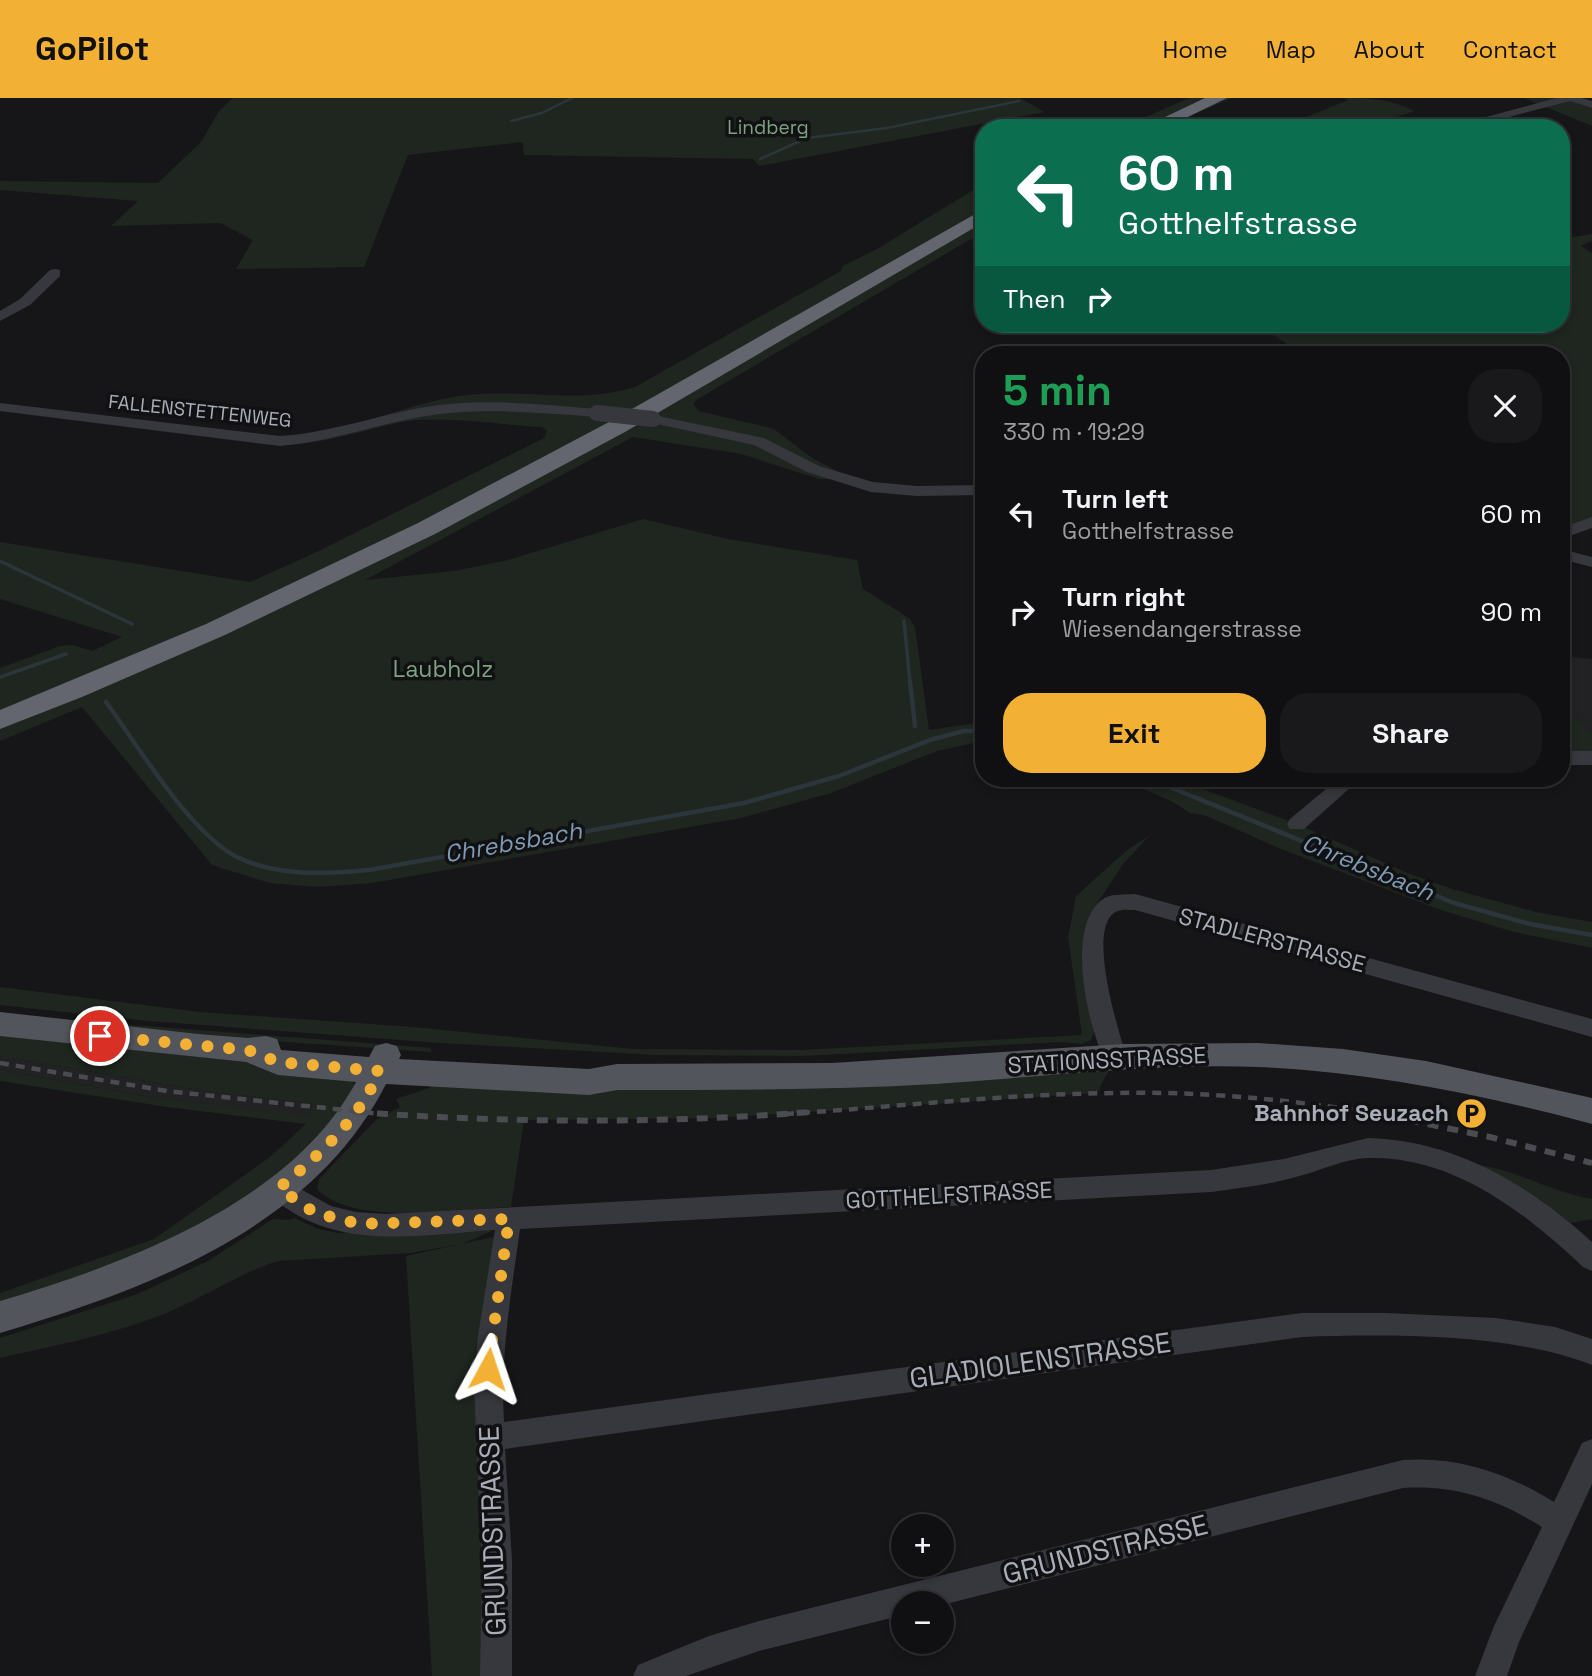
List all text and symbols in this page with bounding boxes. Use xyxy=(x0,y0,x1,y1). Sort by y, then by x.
text: GoPilot xyxy=(35,28,149,70)
text: Home xyxy=(1162,34,1228,65)
text: Map xyxy=(1266,34,1316,65)
text: About xyxy=(1354,34,1425,65)
text: Contact xyxy=(1463,34,1557,65)
park label: Lindberg xyxy=(727,115,809,140)
text: 60 m xyxy=(1118,142,1234,204)
icon: left xyxy=(1003,147,1094,238)
text: Gotthelfstrasse xyxy=(1118,203,1358,243)
icon: right xyxy=(1080,280,1118,318)
text: Then xyxy=(1003,282,1066,316)
text: 5 min xyxy=(1003,364,1112,417)
button: close xyxy=(1468,369,1542,443)
street label: FALLENSTETTENWEG xyxy=(107,389,293,433)
text: 330 m · 19:29 xyxy=(1003,417,1145,447)
text: Turn left xyxy=(1062,482,1169,516)
icon: left xyxy=(1003,495,1041,533)
text: 60 m xyxy=(1480,497,1542,531)
text: Gotthelfstrasse xyxy=(1062,516,1234,546)
text: Turn right xyxy=(1062,580,1186,614)
icon: right xyxy=(1003,593,1041,631)
text: 90 m xyxy=(1480,595,1542,629)
text: Wiesendangerstrasse xyxy=(1062,614,1302,644)
park label: Laubholz xyxy=(393,654,493,684)
button: Exit xyxy=(1003,693,1266,773)
button: Share xyxy=(1280,693,1542,773)
water label: Chrebsbach xyxy=(442,814,585,869)
water label: Chrebsbach xyxy=(1298,827,1439,908)
street label: STADLERSTRASSE xyxy=(1175,901,1369,979)
pin xyxy=(70,1006,130,1066)
icon: arrive xyxy=(81,1017,119,1055)
street label: STATIONSSTRASSE xyxy=(1007,1040,1207,1080)
parking icon: Bahnhof Seuzach xyxy=(1455,1096,1489,1130)
place label: Bahnhof Seuzach xyxy=(1254,1098,1449,1128)
street label: GOTTHELFSTRASSE xyxy=(845,1175,1053,1215)
street label: GLADIOLENSTRASSE xyxy=(907,1324,1173,1396)
position arrow xyxy=(451,1332,525,1406)
street label: GRUNDSTRASSE xyxy=(470,1425,514,1637)
street label: GRUNDSTRASSE xyxy=(999,1506,1211,1592)
map controls xyxy=(891,1514,954,1654)
button: + xyxy=(891,1514,954,1577)
button: − xyxy=(891,1591,954,1654)

